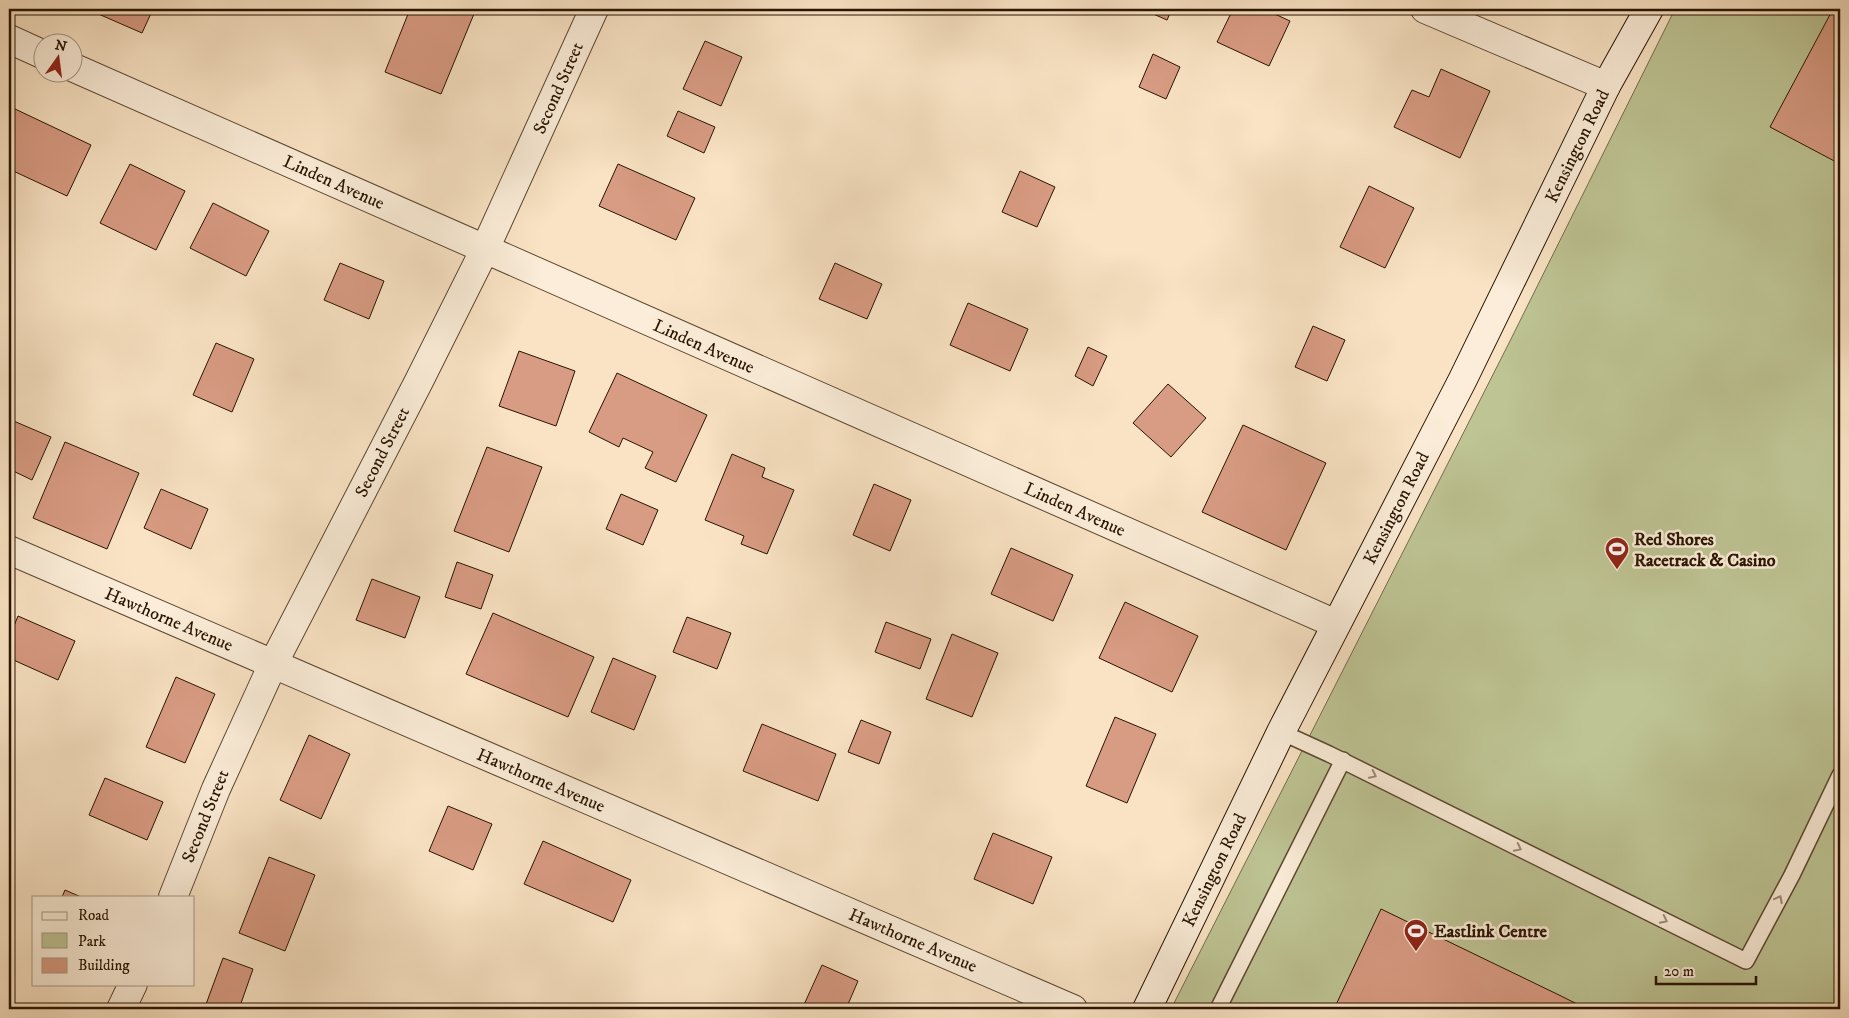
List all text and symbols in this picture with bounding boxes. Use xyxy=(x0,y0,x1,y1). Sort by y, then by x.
north arrow xyxy=(32,32,82,82)
text: N xyxy=(53,36,69,57)
street label: Second Street xyxy=(529,39,589,138)
street label: Kensington Road xyxy=(1541,86,1615,207)
street label: Linden Avenue xyxy=(280,151,388,215)
street label: Linden Avenue xyxy=(650,315,758,379)
street label: Second Street xyxy=(351,404,415,501)
street label: Kensington Road xyxy=(1359,449,1435,568)
street label: Linden Avenue xyxy=(1021,478,1129,542)
place label: Red Shores Racetrack & Casino xyxy=(1634,529,1776,572)
sports icon: Red Shores Racetrack & Casino xyxy=(1604,536,1630,570)
street label: Hawthorne Avenue xyxy=(101,583,236,657)
street label: Hawthorne Avenue xyxy=(473,744,608,818)
street label: Second Street xyxy=(177,767,235,866)
one-way arrow xyxy=(1368,769,1377,779)
street label: Kensington Road xyxy=(1178,810,1252,931)
one-way arrow xyxy=(1513,842,1522,852)
one-way arrow xyxy=(1773,895,1783,904)
legend xyxy=(32,896,195,986)
street label: Hawthorne Avenue xyxy=(845,904,980,978)
text: Road xyxy=(78,906,110,925)
one-way arrow xyxy=(1659,914,1668,924)
sports icon: Eastlink Centre xyxy=(1403,918,1429,952)
place label: Eastlink Centre xyxy=(1434,921,1548,943)
text: Park xyxy=(78,932,107,951)
scale bar xyxy=(1656,953,1756,985)
text: Building xyxy=(78,956,130,975)
text: 20 m xyxy=(1664,962,1694,981)

